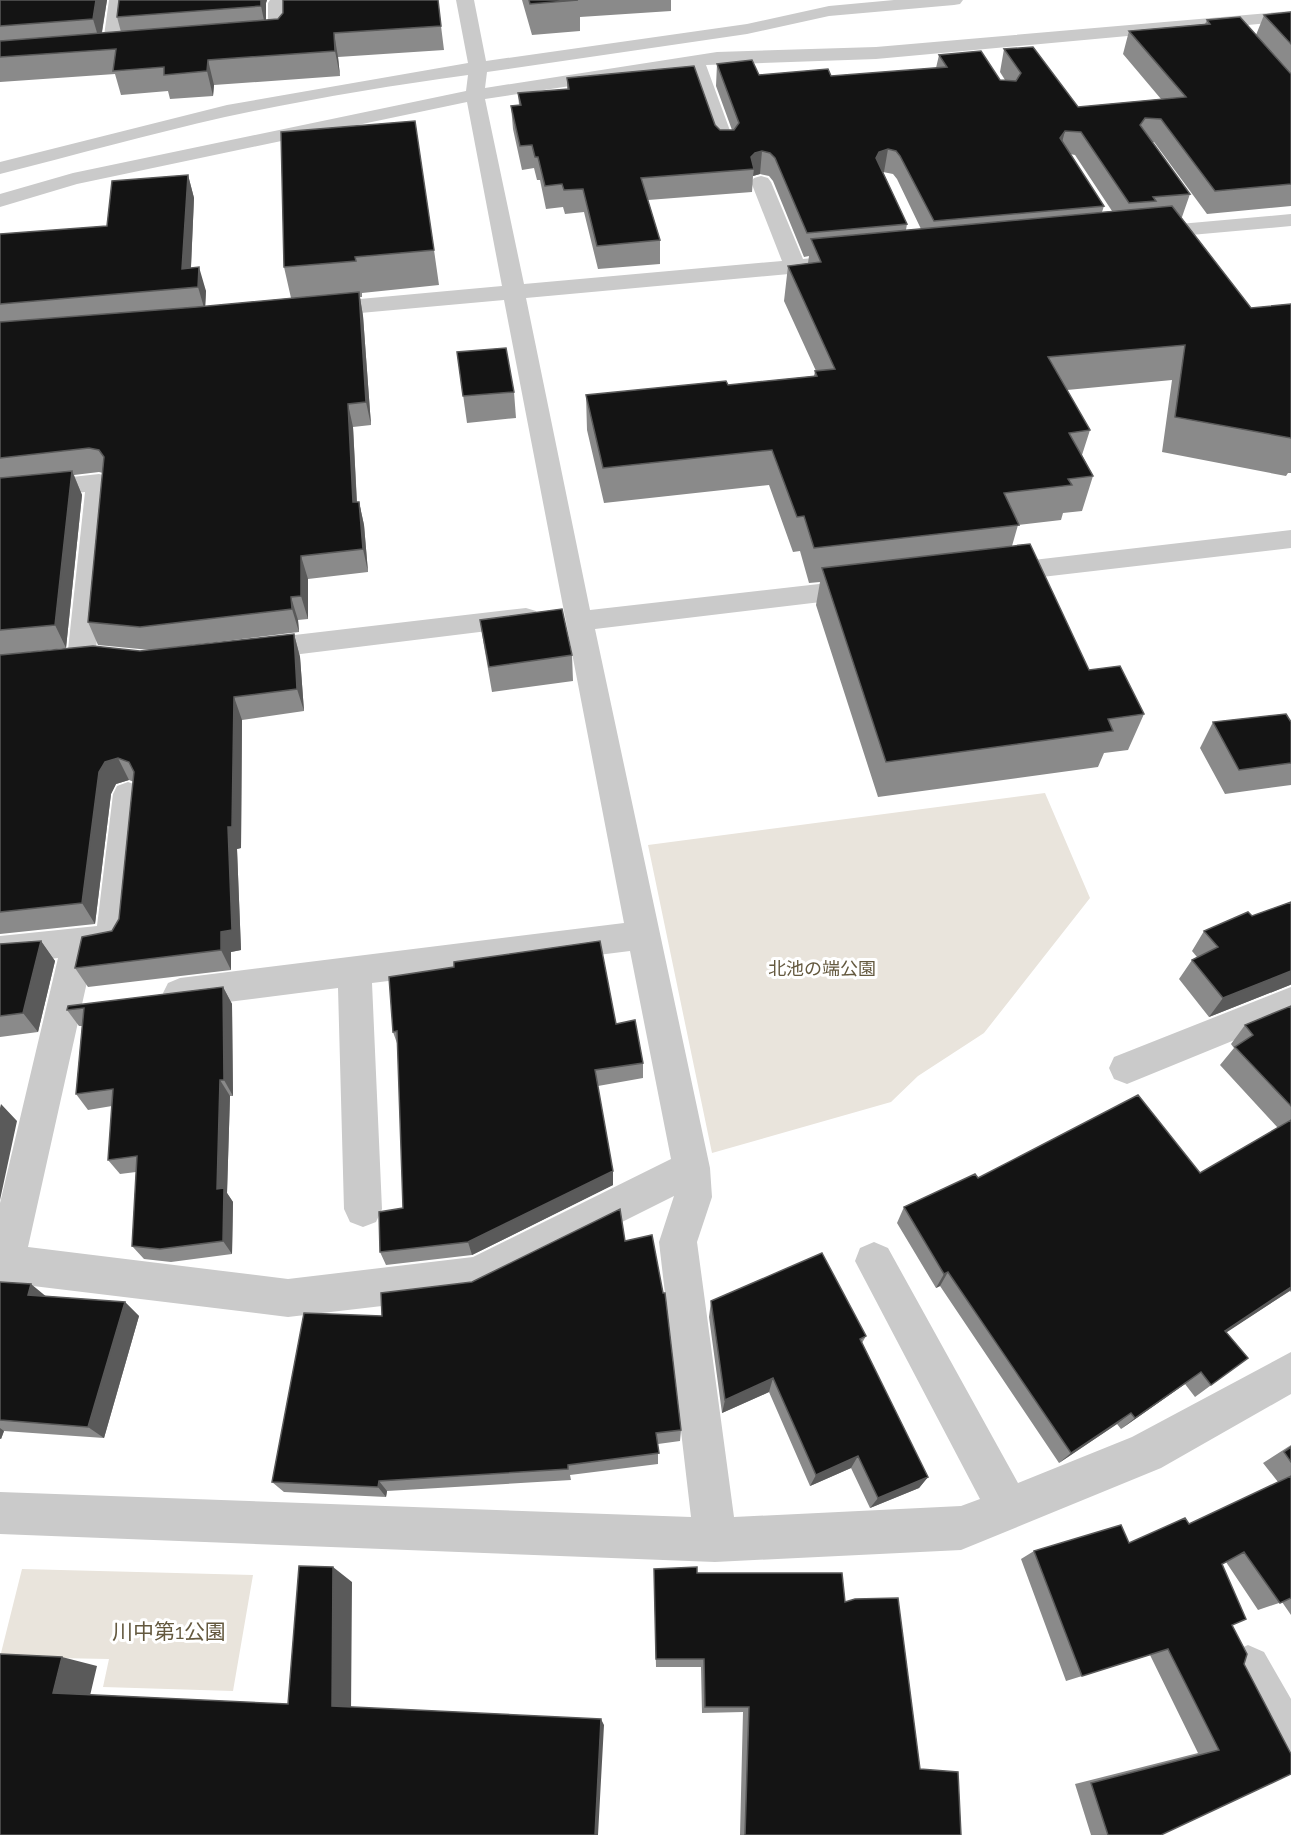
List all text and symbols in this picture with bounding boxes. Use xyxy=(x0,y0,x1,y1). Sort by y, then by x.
park label: 北池の端公園 xyxy=(768,958,876,979)
park label: 川中第1公園 xyxy=(112,1619,226,1644)

